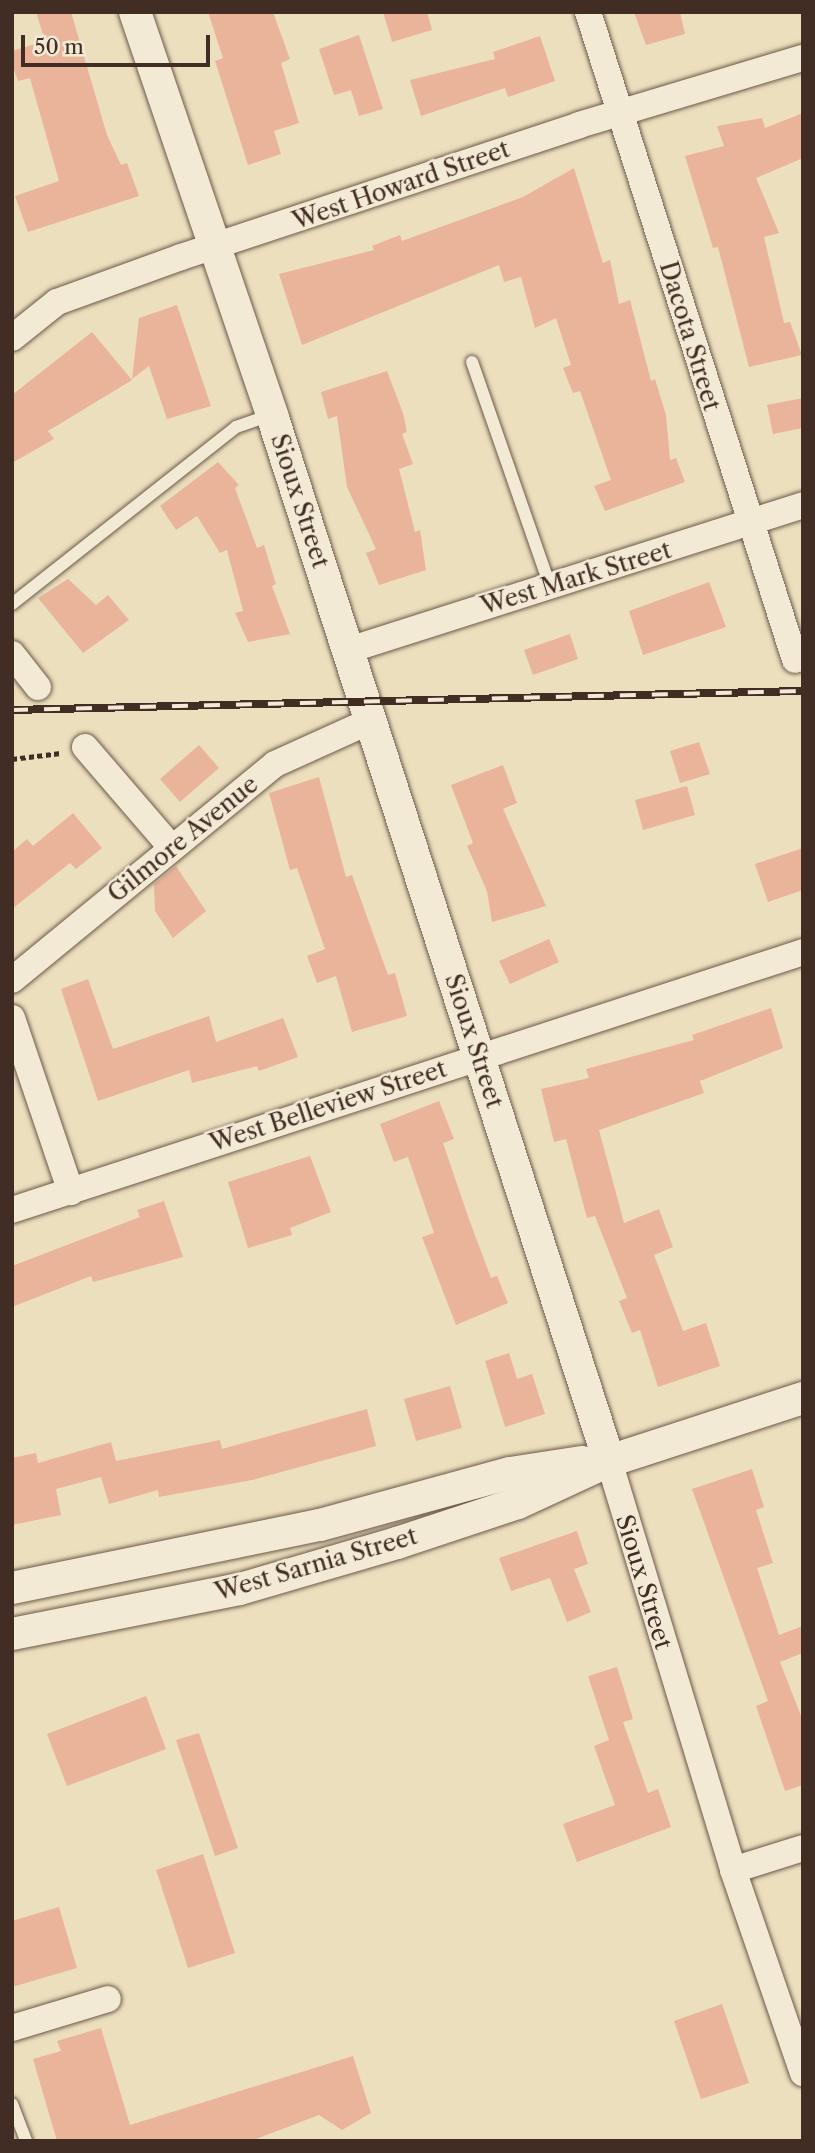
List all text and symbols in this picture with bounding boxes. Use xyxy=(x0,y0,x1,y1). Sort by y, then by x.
scale bar xyxy=(24,21,214,65)
text: 50 m xyxy=(34,34,84,59)
street label: West Howard Street xyxy=(289,134,513,236)
street label: Dacota Street xyxy=(654,258,726,414)
street label: Sioux Street xyxy=(265,430,335,572)
street label: West Mark Street xyxy=(477,535,675,621)
street label: Gilmore Avenue xyxy=(102,769,264,909)
street label: Sioux Street xyxy=(439,970,509,1112)
street label: West Belleview Street xyxy=(206,1054,450,1158)
street label: Sioux Street xyxy=(610,1511,678,1653)
street label: West Sarnia Street xyxy=(211,1521,421,1607)

